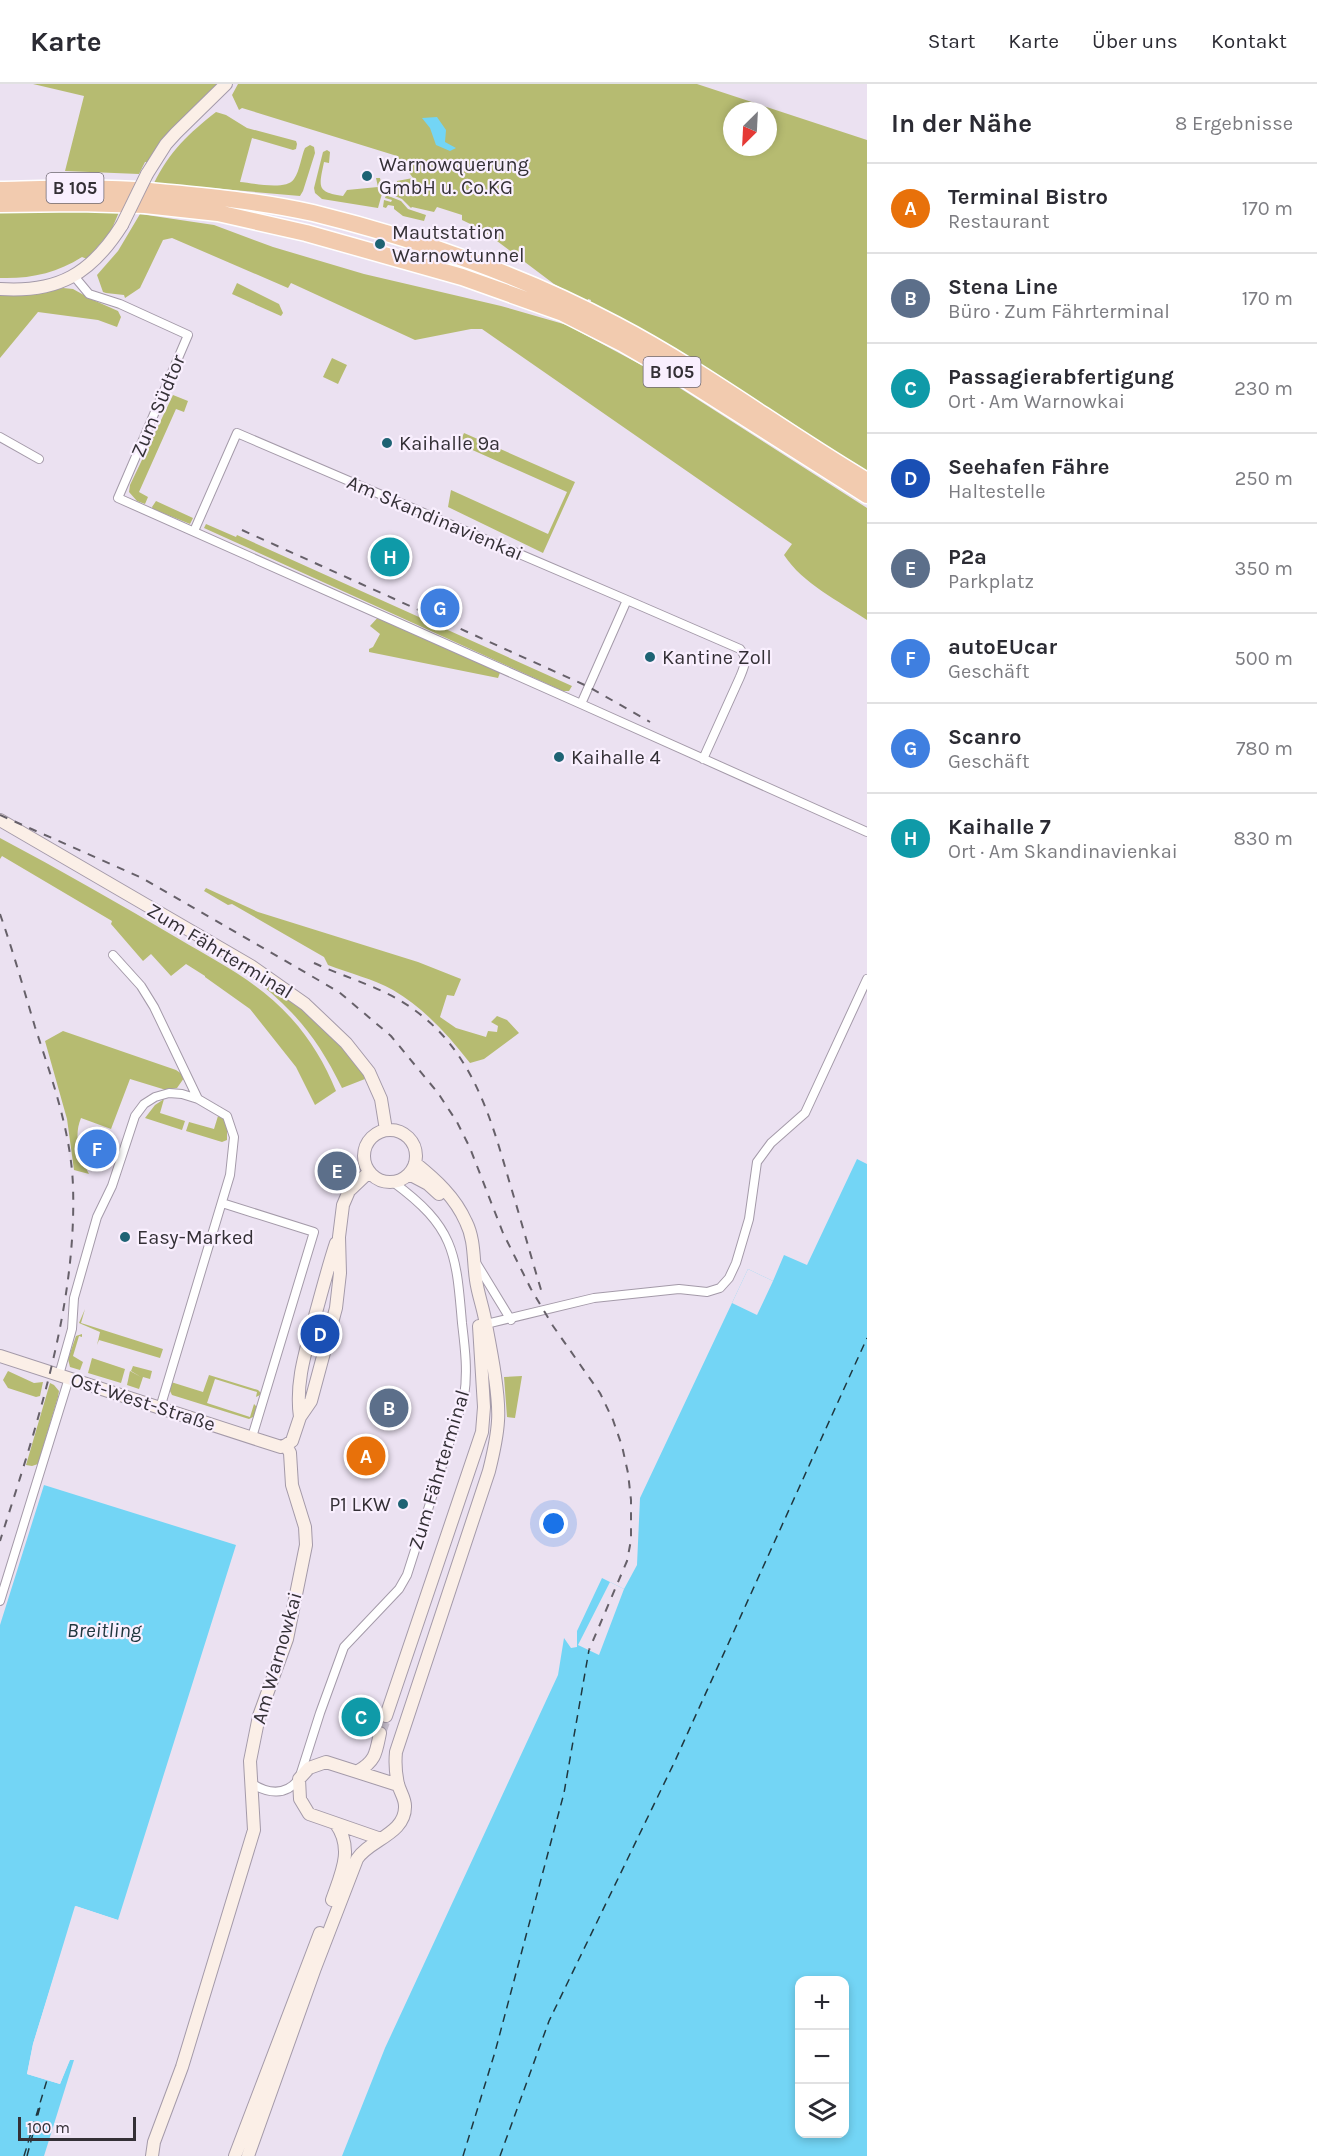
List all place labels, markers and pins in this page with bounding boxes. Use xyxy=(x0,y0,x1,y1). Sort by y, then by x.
place label: Warnowquerung GmbH u. Co.KG xyxy=(379,153,529,199)
marker: Warnowquerung GmbH u. Co.KG xyxy=(360,169,374,183)
place label: Mautstation Warnowtunnel xyxy=(392,221,525,267)
marker: Mautstation Warnowtunnel xyxy=(373,237,387,251)
place label: Kaihalle 9a xyxy=(399,432,500,455)
marker: Kaihalle 9a xyxy=(380,436,394,450)
pin: H xyxy=(370,534,410,580)
pin: G xyxy=(420,586,460,630)
place label: Kantine Zoll xyxy=(662,646,772,669)
marker: Kantine Zoll xyxy=(643,650,657,664)
place label: Kaihalle 4 xyxy=(571,746,661,769)
marker: Kaihalle 4 xyxy=(552,750,566,764)
pin: F xyxy=(78,1126,116,1172)
pin: E xyxy=(318,1148,356,1194)
place label: Easy-Marked xyxy=(137,1226,254,1249)
marker: Easy-Marked xyxy=(118,1230,132,1244)
pin: D xyxy=(300,1312,340,1356)
pin: B xyxy=(370,1386,408,1430)
pin: A xyxy=(346,1434,386,1478)
place label: P1 LKW xyxy=(329,1493,391,1516)
marker: P1 LKW xyxy=(396,1497,410,1511)
pin: C xyxy=(342,1694,380,1740)

